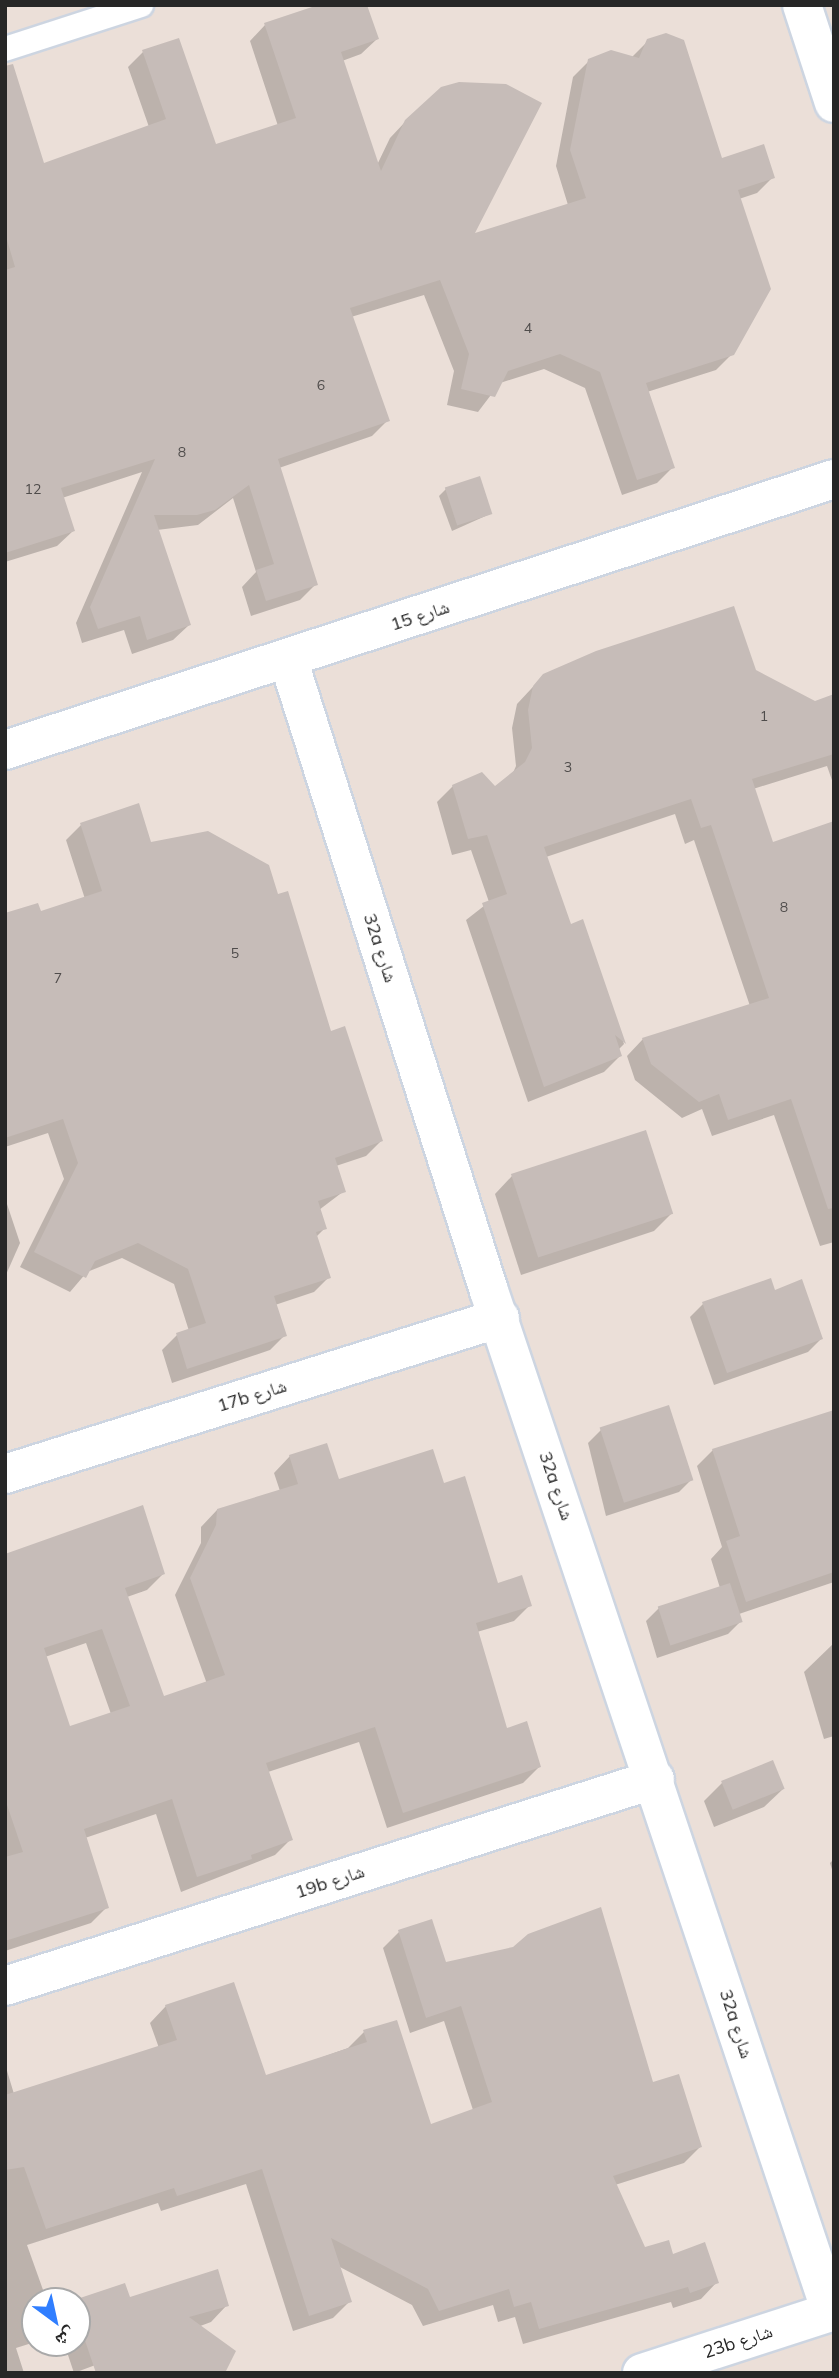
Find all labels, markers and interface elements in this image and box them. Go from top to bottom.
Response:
house number: 4 [524,320,532,336]
house number: 6 [317,377,325,393]
house number: 8 [178,444,186,460]
house number: 12 [25,481,41,497]
street label: شارع 15 [388,596,452,636]
house number: 1 [760,708,768,724]
house number: 3 [564,759,572,775]
house number: 8 [780,899,788,915]
street label: 32a شارع [359,911,401,985]
house number: 5 [231,945,239,961]
house number: 7 [54,970,62,986]
street label: 17b شارع [215,1375,289,1417]
street label: 32a شارع [534,1449,578,1523]
street label: 19b شارع [293,1861,367,1903]
street label: 32a شارع [715,1987,757,2061]
north arrow [21,2287,91,2357]
street label: 23b شارع [701,2321,775,2363]
text: ش [51,2322,81,2353]

